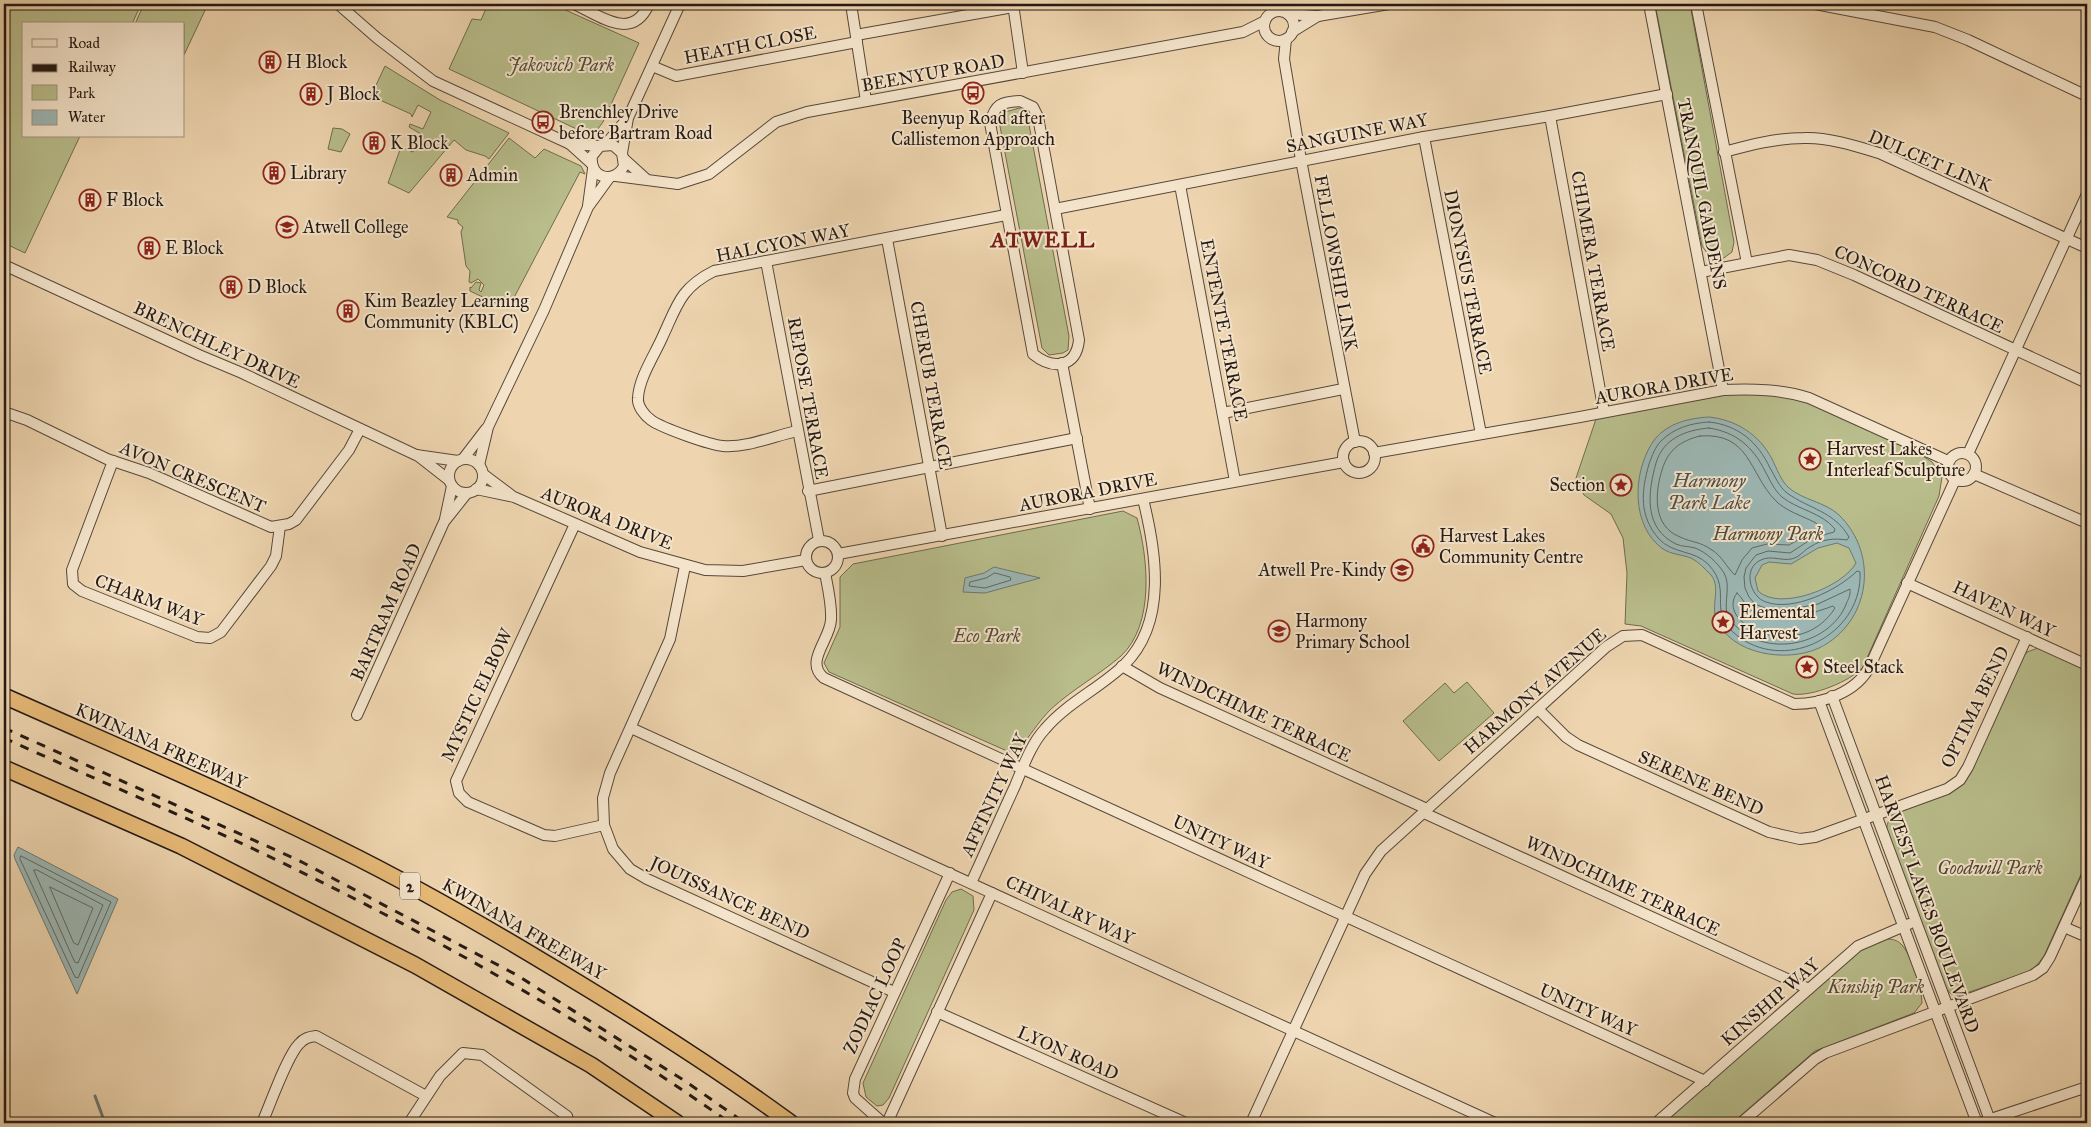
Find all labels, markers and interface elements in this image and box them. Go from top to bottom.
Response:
street label: HEATH CLOSE [682,21,818,69]
legend [22,22,185,138]
text: Road [68,34,100,52]
building icon: H Block [258,50,282,74]
street label: BEENYUP ROAD [860,50,1006,96]
place label: H Block [286,51,348,73]
park label: Jakovich Park [507,54,614,76]
text: Railway [68,58,117,76]
bus stop icon: Beenyup Road after Callistemon Approach [961,81,985,105]
building icon: J Block [299,82,323,106]
place label: J Block [325,83,381,106]
text: Park [68,84,95,102]
street label: TRANQUIL GARDENS [1673,97,1731,291]
place label: Brenchley Drive before Bartram Road [559,101,713,144]
place label: Beenyup Road after Callistemon Approach [891,107,1055,150]
text: Water [68,108,105,126]
street label: SANGUINE WAY [1284,108,1430,158]
bus stop icon: Brenchley Drive before Bartram Road [531,110,555,134]
street label: DULCET LINK [1865,125,1996,197]
building icon: K Block [362,131,386,155]
place label: K Block [390,132,449,154]
building icon: Library [262,161,286,185]
place label: Library [290,162,347,184]
building icon: Admin [439,163,463,187]
place label: Admin [466,164,518,186]
street label: CHIMERA TERRACE [1566,169,1620,353]
street label: FELLOWSHIP LINK [1310,173,1363,354]
building icon: F Block [78,188,102,212]
street label: DIONYSUS TERRACE [1439,188,1497,376]
place label: F Block [106,189,164,211]
school or university icon: Atwell College [275,215,299,239]
place label: Atwell College [302,216,409,239]
street label: HALCYON WAY [714,219,853,267]
district label: ATWELL [989,226,1095,253]
building icon: E Block [137,236,161,260]
place label: E Block [165,237,224,259]
street label: ENTENTE TERRACE [1196,237,1252,423]
street label: CONCORD TERRACE [1831,240,2008,338]
building icon: D Block [219,275,243,299]
place label: D Block [247,276,308,298]
place label: Kim Beazley Learning Community (KBLC) [364,290,529,334]
street label: BRENCHLEY DRIVE [130,297,304,393]
building icon: Kim Beazley Learning Community (KBLC) [336,299,360,323]
street label: CHERUB TERRACE [905,299,957,471]
street label: REPOSE TERRACE [783,315,833,481]
street label: AURORA DRIVE [1592,363,1735,409]
street label: AVON CRESCENT [116,436,269,518]
place label: Harvest Lakes Interleaf Sculpture [1826,438,1965,481]
place icon: Harvest Lakes Interleaf Sculpture [1798,447,1822,471]
street label: AURORA DRIVE [1016,468,1159,516]
water label: Harmony Park Lake [1668,469,1751,514]
place icon: Section [1609,473,1633,497]
place label: Section [1549,474,1605,496]
street label: AURORA DRIVE [537,481,676,554]
park label: Harmony Park [1712,523,1823,545]
place label: Harvest Lakes Community Centre [1439,525,1583,568]
public building icon: Harvest Lakes Community Centre [1411,534,1435,558]
street label: BARTRAM ROAD [346,540,426,684]
school or university icon: Atwell Pre-Kindy [1390,558,1414,582]
place label: Atwell Pre-Kindy [1257,559,1387,581]
street label: CHARM WAY [92,569,207,631]
street label: HAVEN WAY [1949,576,2059,643]
place label: Elemental Harvest [1739,601,1815,644]
place label: Harmony Primary School [1295,610,1410,653]
place icon: Elemental Harvest [1711,610,1735,634]
school or university icon: Harmony Primary School [1267,619,1291,643]
street label: HARMONY AVENUE [1459,623,1611,759]
street label: MYSTIC ELBOW [436,624,518,765]
park label: Eco Park [952,625,1021,647]
street label: OPTIMA BEND [1936,642,2014,772]
place icon: Steel Stack [1795,655,1819,679]
place label: Steel Stack [1823,656,1904,678]
street label: WINDCHIME TERRACE [1153,657,1355,767]
street label: KWINANA FREEWAY [72,698,251,794]
street label: AFFINITY WAY [955,729,1032,861]
street label: SERENE BEND [1635,746,1767,820]
street label: HARVEST LAKES BOULEVARD [1870,772,1984,1036]
street label: UNITY WAY [1169,810,1273,874]
street label: WINDCHIME TERRACE [1522,831,1724,941]
street label: JOUISSANCE BEND [644,851,813,946]
park label: Goodwill Park [1937,857,2043,879]
street label: CHIVALRY WAY [1002,871,1138,950]
road number: 2 [400,872,420,899]
street label: KWINANA FREEWAY [438,873,610,985]
street label: ZODIAC LOOP [839,935,911,1057]
street label: KINSHIP WAY [1716,953,1824,1051]
park label: Kinship Park [1827,976,1924,999]
street label: UNITY WAY [1536,979,1641,1041]
street label: LYON ROAD [1014,1021,1122,1085]

